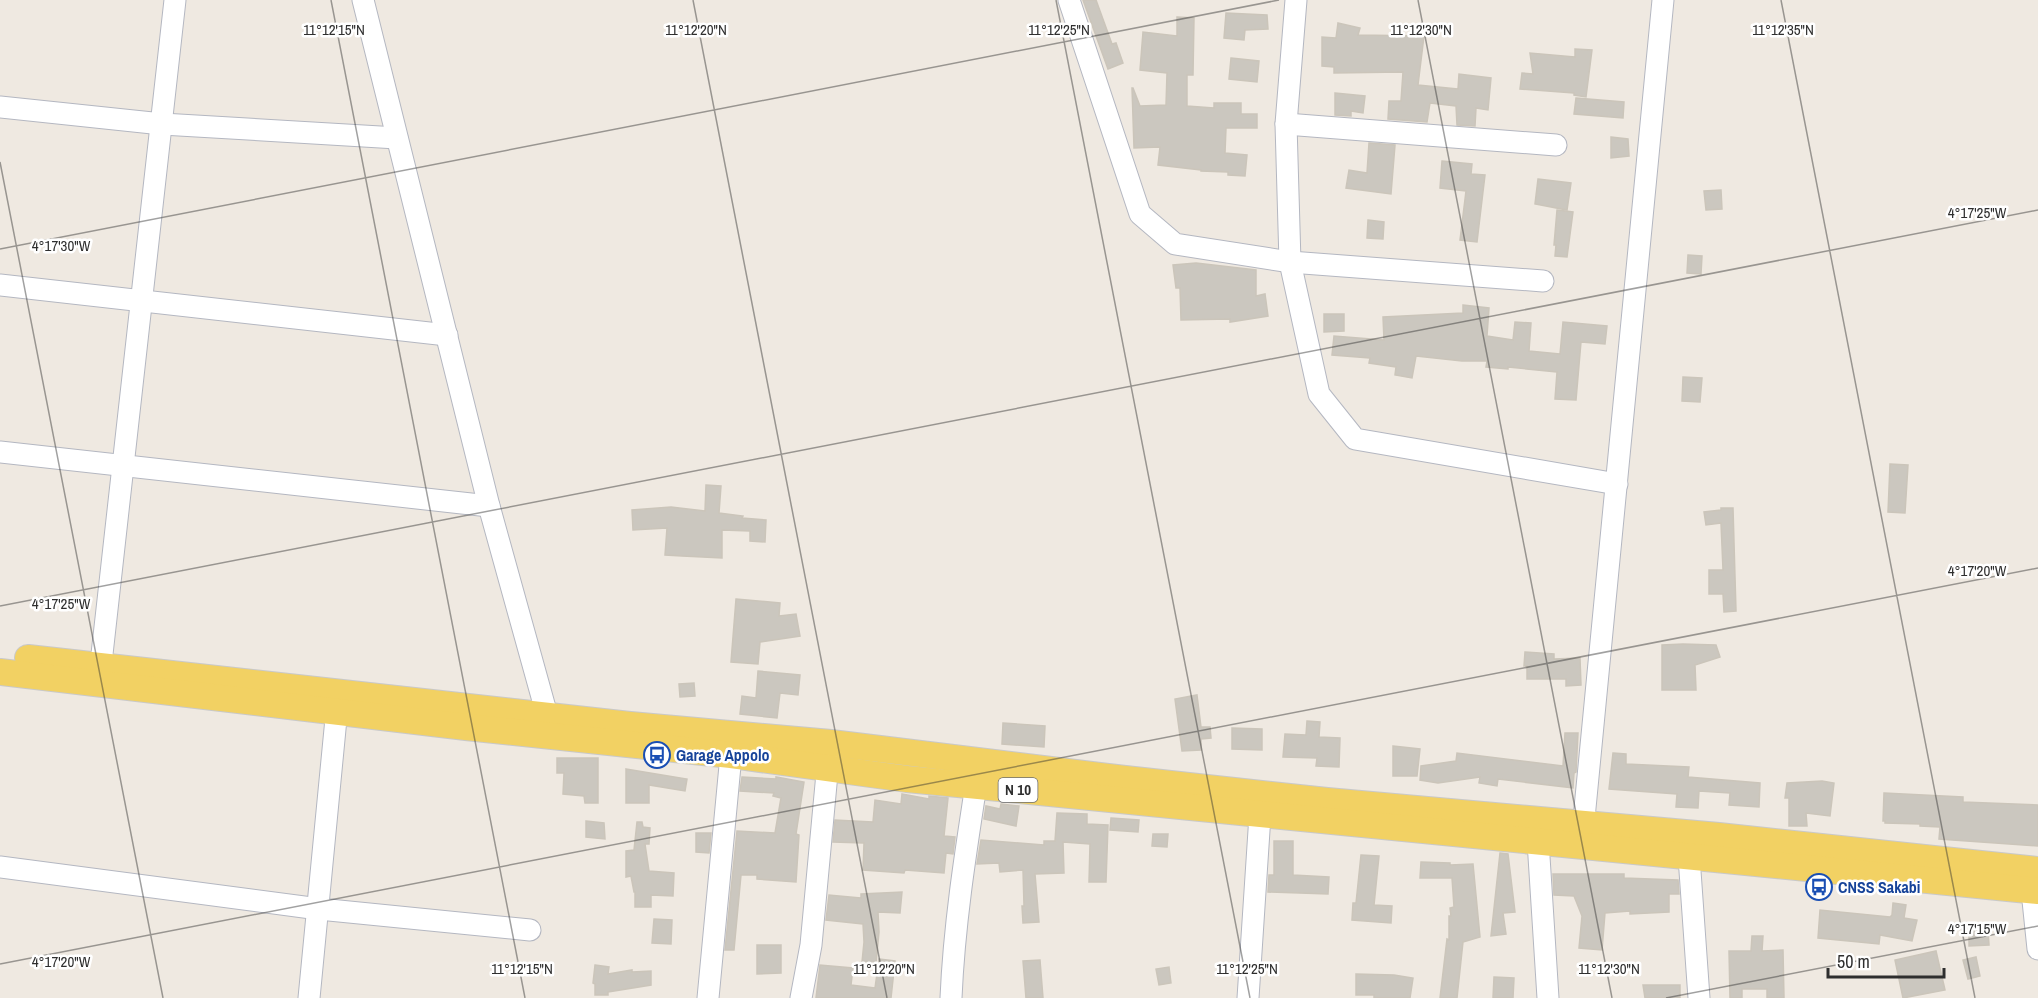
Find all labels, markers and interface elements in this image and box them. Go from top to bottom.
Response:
text: 11°12'15"N [303,19,365,40]
text: 11°12'20"N [665,19,727,40]
text: 11°12'25"N [1028,19,1090,40]
text: 11°12'30"N [1390,19,1452,40]
text: 11°12'35"N [1752,19,1814,40]
text: 4°17'25"W [1948,202,2007,223]
text: 4°17'30"W [32,235,91,256]
text: 4°17'20"W [1948,560,2007,581]
text: 4°17'25"W [32,593,91,614]
bus stop icon: Garage Appolo [642,740,672,770]
place label: Garage Appolo [676,744,770,766]
road number: N 10 [998,778,1038,802]
bus stop icon: CNSS Sakabi [1804,872,1834,902]
place label: CNSS Sakabi [1838,876,1920,898]
text: 4°17'15"W [1948,918,2007,939]
scale bar [1828,941,1944,979]
text: 50 m [1837,949,1870,974]
text: 4°17'20"W [32,951,91,972]
text: 11°12'15"N [491,958,553,979]
text: 11°12'20"N [853,958,915,979]
text: 11°12'25"N [1216,958,1278,979]
text: 11°12'30"N [1578,958,1640,979]

